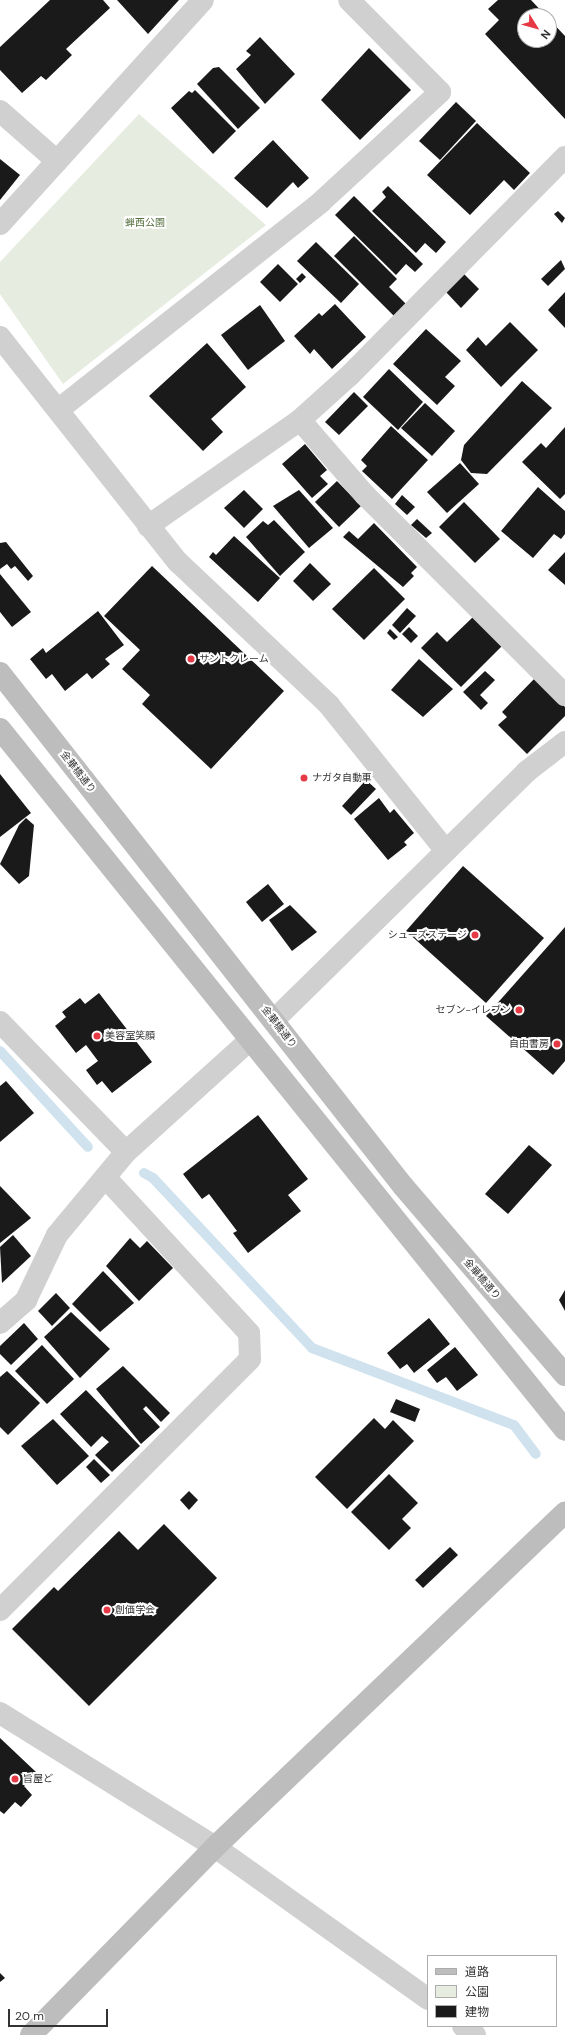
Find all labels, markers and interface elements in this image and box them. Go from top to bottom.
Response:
north arrow [517,8,557,48]
text: N [538,27,554,42]
park label: 蝉西公園 [125,217,165,229]
place label: サントクレーム [199,653,269,665]
marker: サントクレーム [186,654,196,664]
street label: 金華橋通り [58,749,98,795]
place label: ナガタ自動車 [312,772,372,784]
marker: ナガタ自動車 [299,773,309,783]
place label: シューズステージ [387,929,467,941]
marker: シューズステージ [470,930,480,940]
street label: 金華橋通り [259,1004,299,1050]
place label: セブン-イレブン [436,1004,511,1016]
marker: セブン-イレブン [514,1005,524,1015]
place label: 美容室笑顔 [105,1030,155,1042]
marker: 美容室笑顔 [92,1031,102,1041]
place label: 自由書房 [509,1038,549,1050]
marker: 自由書房 [552,1039,562,1049]
street label: 金華橋通り [461,1256,503,1302]
place label: 創価学会 [115,1604,155,1616]
marker: 創価学会 [102,1605,112,1615]
place label: 旨屋ど [23,1773,53,1785]
marker: 旨屋ど [10,1774,20,1784]
legend [427,1955,557,2027]
text: 道路 [465,1964,489,1980]
text: 公園 [465,1984,489,2000]
scale bar [10,2001,110,2027]
text: 建物 [465,2004,489,2020]
text: 20 m [15,2008,44,2024]

